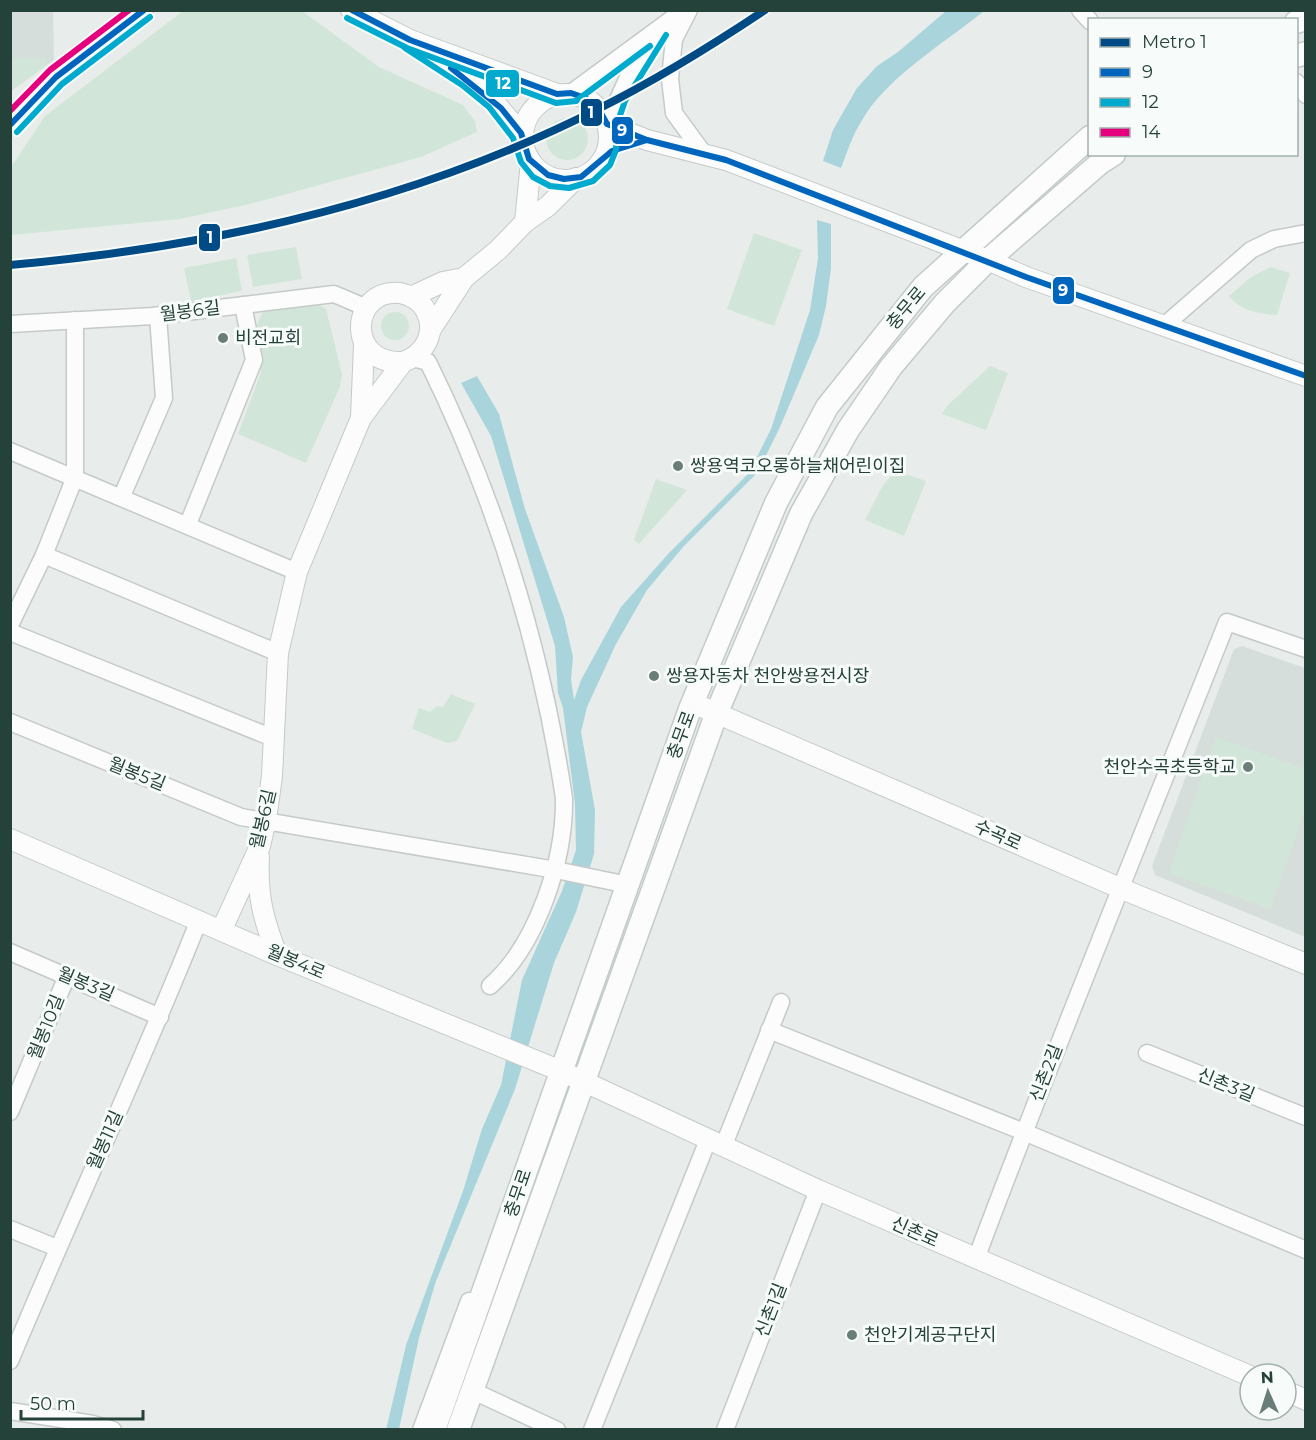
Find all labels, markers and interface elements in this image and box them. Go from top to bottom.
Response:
legend [1088,18,1298,156]
text: Metro 1 [1142,31,1207,53]
text: 9 [1142,61,1153,83]
line badge: 12 [485,69,520,98]
text: 12 [495,74,511,93]
text: 12 [1142,91,1159,113]
line badge: 1 [580,98,603,127]
text: 1 [588,103,594,122]
line badge: 9 [611,116,634,145]
text: 9 [617,121,627,140]
text: 14 [1142,121,1160,143]
line badge: 1 [198,223,221,252]
text: 1 [207,228,213,247]
line badge: 9 [1052,276,1075,305]
text: 9 [1058,281,1068,300]
street label: 충무로 [882,282,930,334]
street label: 월봉6길 [159,296,221,326]
place label: 비전교회 [235,327,301,349]
marker: 비전교회 [216,331,230,345]
place label: 쌍용역코오롱하늘채어린이집 [690,455,905,477]
marker: 쌍용역코오롱하늘채어린이집 [671,459,685,473]
place label: 쌍용자동차 천안쌍용전시장 [666,665,869,687]
marker: 쌍용자동차 천안쌍용전시장 [647,669,661,683]
street label: 충무로 [662,708,700,762]
street label: 월봉5길 [105,753,169,795]
place label: 천안수곡초등학교 [1104,756,1236,778]
marker: 천안수곡초등학교 [1241,760,1255,774]
street label: 월봉6길 [245,787,281,851]
street label: 수곡로 [971,815,1025,855]
street label: 월봉4로 [263,940,329,984]
street label: 월봉3길 [54,962,118,1006]
street label: 월봉10길 [23,991,69,1063]
street label: 신촌2길 [1025,1041,1067,1105]
street label: 신촌3길 [1194,1064,1258,1106]
street label: 월봉11길 [82,1107,128,1173]
street label: 충무로 [500,1166,536,1220]
street label: 신촌로 [888,1212,942,1252]
street label: 신촌1길 [751,1280,791,1340]
place label: 천안기계공구단지 [864,1324,996,1346]
marker: 천안기계공구단지 [845,1328,859,1342]
north arrow [1238,1362,1298,1422]
text: N [1260,1368,1274,1387]
scale bar [21,1383,142,1421]
text: 50 m [30,1393,76,1415]

